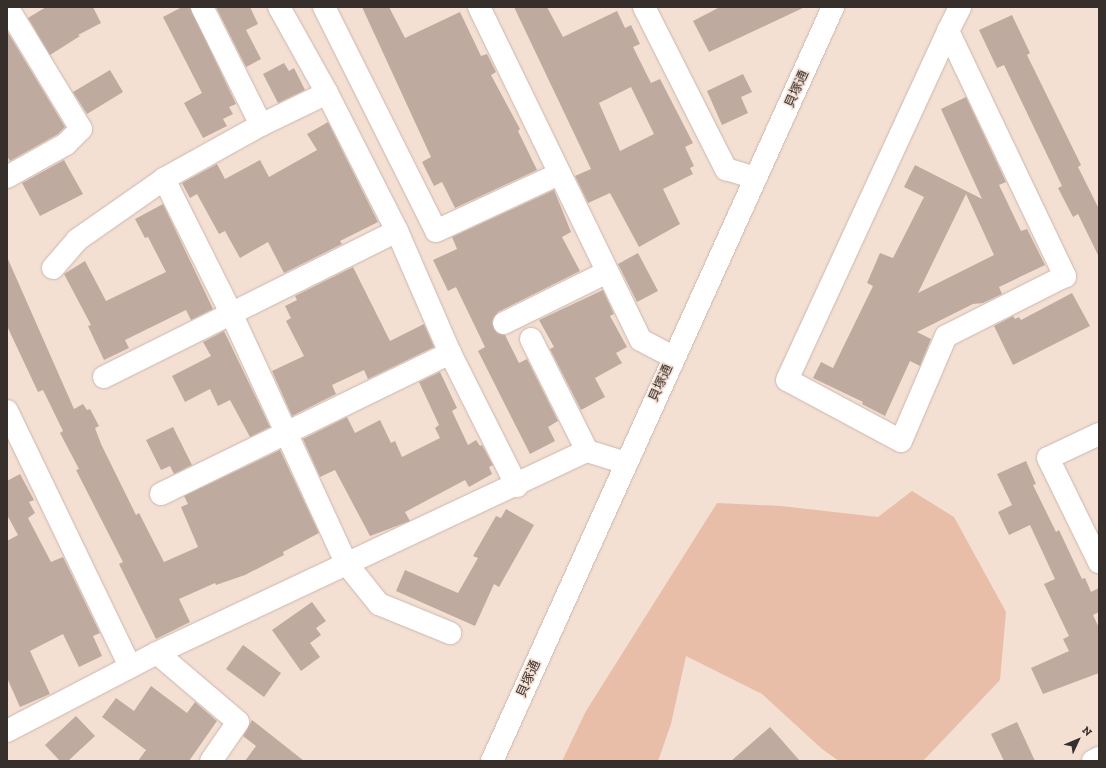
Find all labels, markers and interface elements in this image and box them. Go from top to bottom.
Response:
street label: 貝塚通 [782,68,812,110]
street label: 貝塚通 [646,362,676,404]
street label: 貝塚通 [514,658,544,700]
north arrow [1058,720,1098,760]
text: N [1079,724,1095,739]

